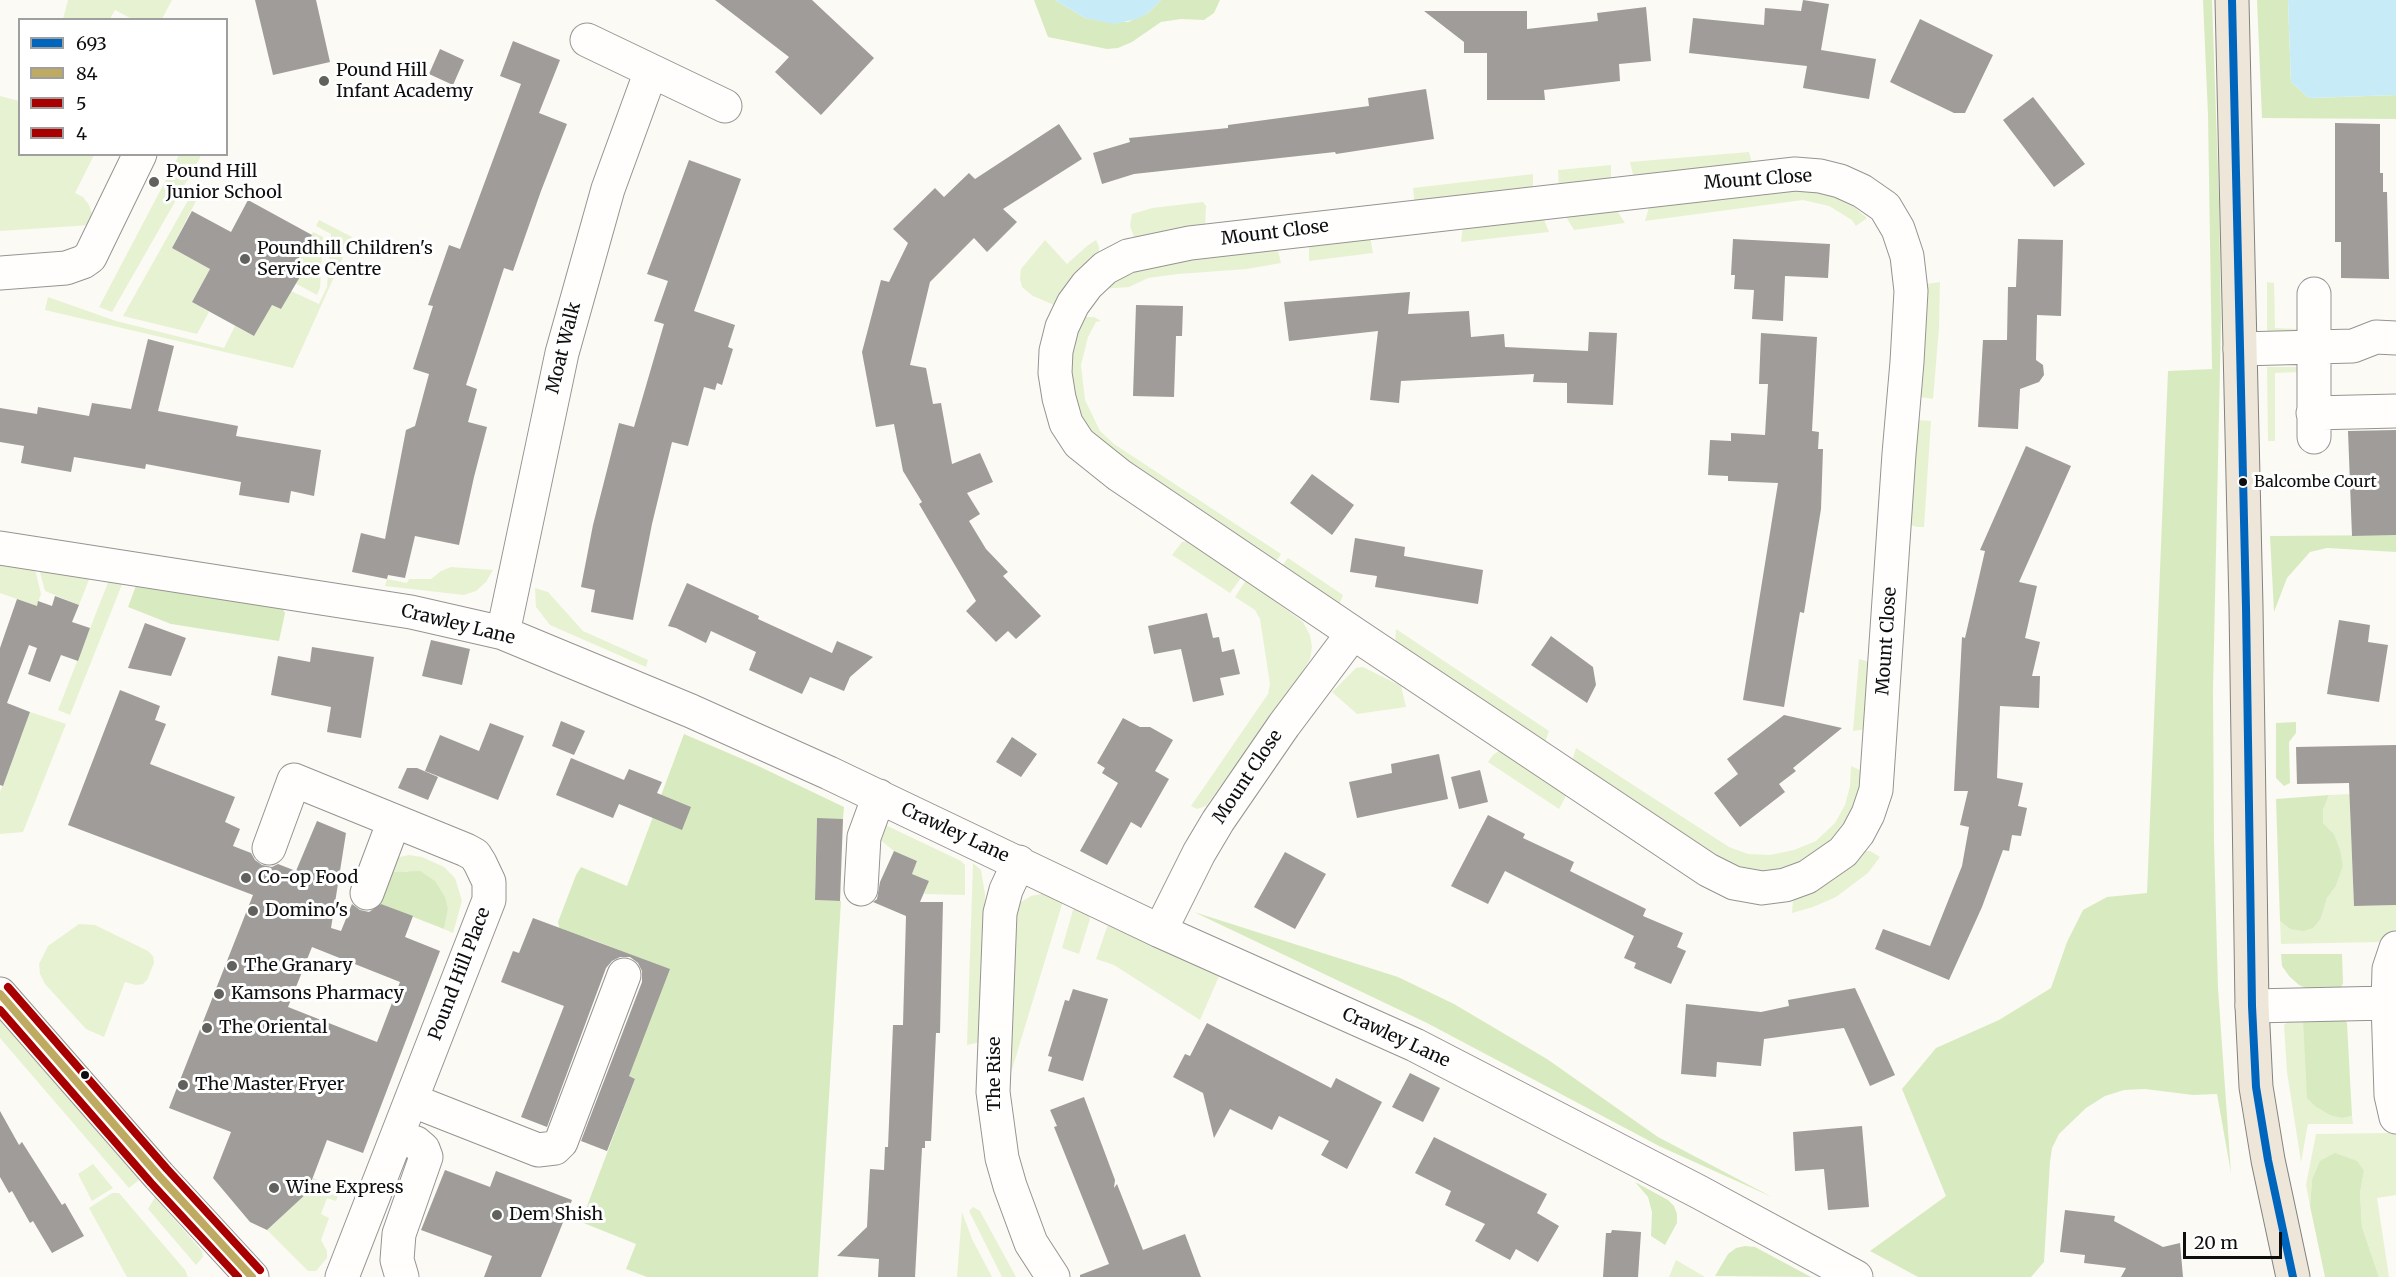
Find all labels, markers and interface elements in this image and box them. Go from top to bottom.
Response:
legend [18,18,228,156]
text: 693 [76,32,107,55]
place label: Pound Hill Infant Academy [336,60,473,103]
text: 84 [76,62,98,85]
marker: Pound Hill Infant Academy [317,74,331,88]
text: 5 [76,92,87,115]
text: 4 [76,122,87,145]
place label: Pound Hill Junior School [166,161,282,204]
street label: Mount Close [1703,165,1813,195]
marker: Pound Hill Junior School [147,175,161,189]
street label: Mount Close [1220,216,1330,250]
place label: Poundhill Children's Service Centre [257,238,433,280]
marker: Poundhill Children's Service Centre [238,252,252,266]
street label: Moat Walk [542,300,586,396]
place label: Balcombe Court [2254,472,2377,492]
marker: Balcombe Court [2237,476,2249,488]
street label: Mount Close [1872,586,1902,696]
street label: Crawley Lane [399,600,517,650]
street label: Mount Close [1209,726,1287,828]
street label: Crawley Lane [898,799,1012,867]
place label: Co-op Food [258,867,358,889]
marker: Co-op Food [239,871,253,885]
place label: Domino's [265,900,348,922]
marker: Domino's [246,904,260,918]
street label: Pound Hill Place [425,905,495,1043]
place label: The Granary [244,955,353,977]
marker: The Granary [225,959,239,973]
place label: Kamsons Pharmacy [231,983,404,1005]
marker: Kamsons Pharmacy [212,987,226,1001]
street label: Crawley Lane [1339,1004,1453,1072]
place label: The Oriental [219,1017,328,1039]
marker: The Oriental [200,1021,214,1035]
street label: The Rise [984,1037,1006,1111]
unlabelled marker [79,1069,91,1081]
place label: The Master Fryer [195,1074,345,1096]
marker: The Master Fryer [176,1078,190,1092]
place label: Wine Express [286,1177,404,1199]
marker: Wine Express [267,1181,281,1195]
place label: Dem Shish [509,1204,603,1226]
marker: Dem Shish [490,1208,504,1222]
scale bar [2186,1220,2285,1258]
text: 20 m [2194,1231,2238,1254]

